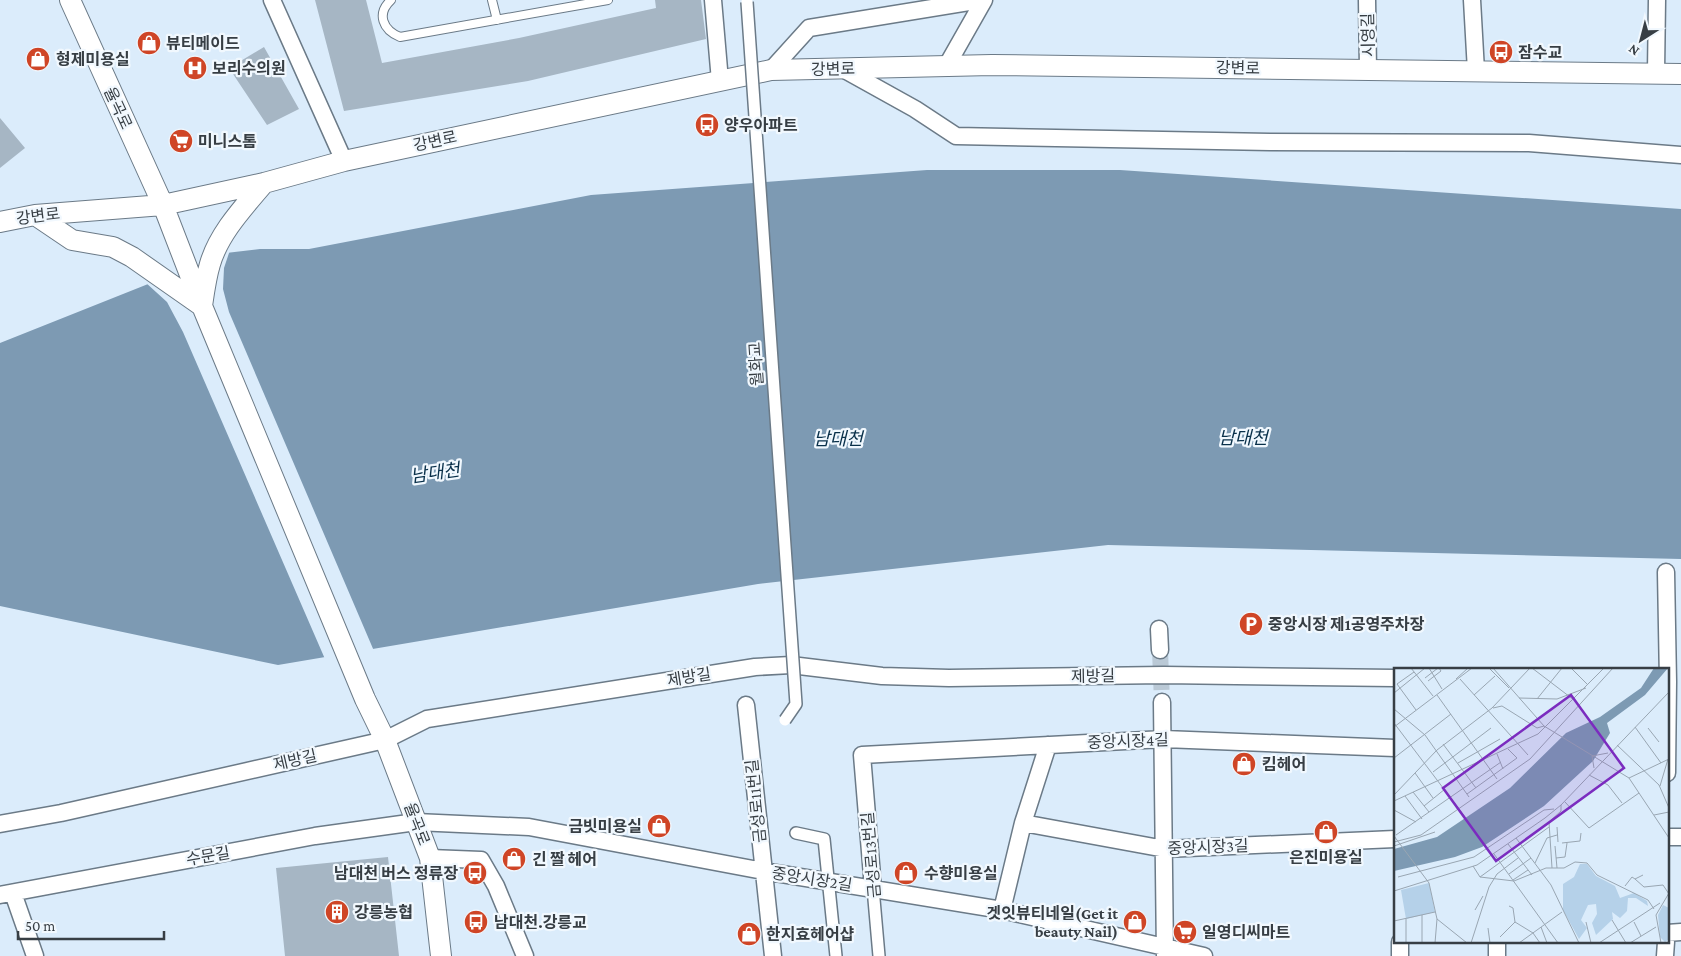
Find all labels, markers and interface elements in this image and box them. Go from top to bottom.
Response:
street label: 시영길 [1359,13,1377,57]
north arrow [1616,15,1666,65]
shop icon: 뷰티메이드 [136,30,162,56]
place label: 뷰티메이드 [166,35,240,52]
bus stop icon: 잠수교 [1488,39,1514,65]
text: N [1624,41,1642,60]
place label: 잠수교 [1518,44,1562,61]
shop icon: 형제미용실 [25,46,51,72]
place label: 형제미용실 [56,51,130,68]
hospital icon: 보리수의원 [182,55,208,81]
street label: 강변로 [1216,59,1260,77]
place label: 보리수의원 [212,60,286,77]
street label: 강변로 [811,60,855,78]
street label: 율곡로 [101,84,135,132]
bus stop icon: 양우아파트 [694,112,720,138]
place label: 양우아파트 [724,117,798,134]
supermarket icon: 미니스톰 [168,128,194,154]
street label: 강변로 [412,128,459,154]
place label: 미니스톰 [198,133,257,150]
street label: 강변로 [15,205,61,227]
street label: 월화교 [746,341,766,387]
water label: 남대천 [1218,428,1270,448]
water label: 남대천 [813,429,865,449]
water label: 남대천 [409,459,463,486]
parking icon: 중앙시장 제1공영주차장 [1238,611,1264,637]
place label: 중앙시장 제1공영주차장 [1268,616,1425,633]
street label: 제방길 [666,665,712,689]
street label: 제방길 [1071,667,1115,685]
inset map [1394,668,1668,944]
street label: 중앙시장4길 [1087,731,1169,751]
street label: 제방길 [272,747,318,773]
shop icon: 킴헤어 [1231,751,1257,777]
place label: 킴헤어 [1262,756,1306,773]
street label: 금성로11번길 [743,758,769,844]
street label: 율곡로 [401,800,433,848]
street label: 금성로13번길 [859,811,883,899]
shop icon: 금빗미용실 [646,813,672,839]
place label: 금빗미용실 [568,818,642,835]
shop icon: 은진미용실 [1313,819,1339,845]
street label: 중앙시장3길 [1167,837,1249,857]
street label: 수문길 [185,844,231,868]
shop icon: 긴 짤 헤어 [501,846,527,872]
place label: 은진미용실 [1289,849,1363,866]
place label: 긴 짤 헤어 [532,851,597,868]
bus stop icon: 남대천 버스 정류장 [462,860,488,886]
shop icon: 수향미용실 [893,860,919,886]
place label: 남대천 버스 정류장 [334,864,458,882]
street label: 중앙시장2길 [771,864,853,894]
place label: 수향미용실 [924,864,998,882]
building icon: 강릉농협 [324,899,350,925]
place label: 강릉농협 [354,904,413,921]
place label: 겟잇뷰티네일(Get it beauty Nail) [987,905,1118,941]
scale bar [18,908,164,940]
bus stop icon: 남대천.강릉교 [463,909,489,935]
shop icon: 겟잇뷰티네일(Get it beauty Nail) [1122,909,1148,935]
place label: 남대천.강릉교 [494,913,587,931]
text: 50 m [25,918,55,934]
supermarket icon: 일영디씨마트 [1172,919,1198,945]
shop icon: 한지효헤어샵 [736,921,762,947]
place label: 일영디씨마트 [1202,924,1291,941]
place label: 한지효헤어샵 [766,925,855,943]

